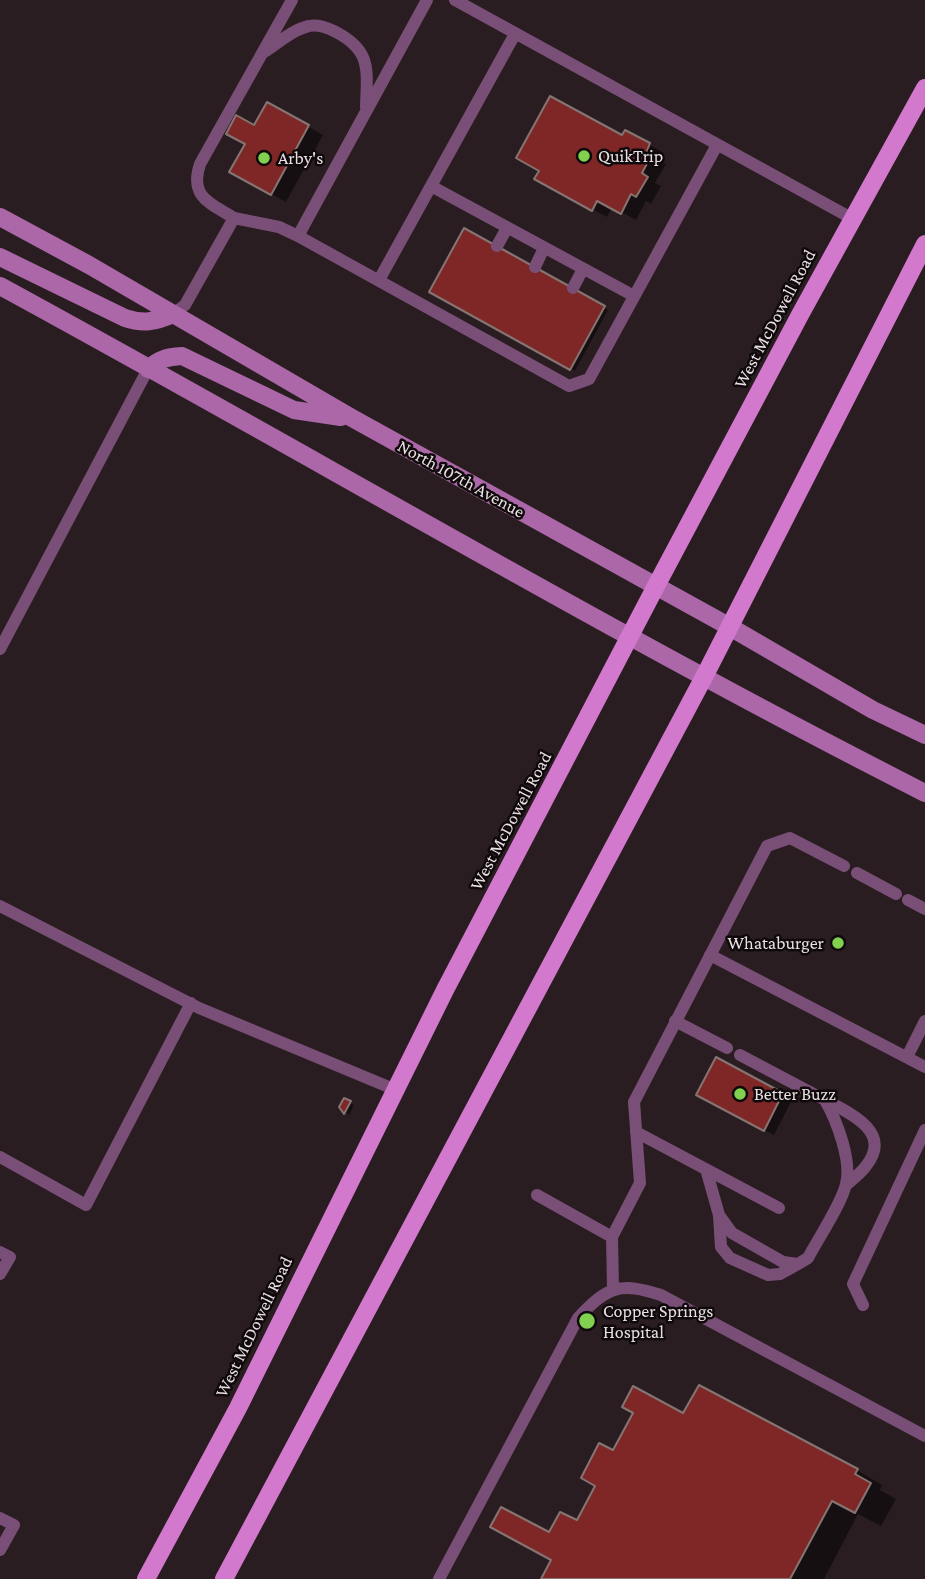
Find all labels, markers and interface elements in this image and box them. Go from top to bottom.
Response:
place label: QuikTrip [598,145,663,167]
place label: Arby's [278,147,323,169]
marker: QuikTrip [576,148,592,164]
marker: Arby's [256,150,272,166]
street label: West McDowell Road [729,246,821,392]
street label: North 107th Avenue [394,435,528,523]
street label: West McDowell Road [465,748,557,894]
place label: Whataburger [727,932,824,954]
marker: Whataburger [830,935,846,951]
place label: Better Buzz [754,1083,836,1105]
marker: Better Buzz [732,1086,748,1102]
street label: West McDowell Road [211,1253,297,1401]
place label: Copper Springs Hospital [603,1300,713,1342]
marker: Copper Springs Hospital [577,1311,597,1331]

